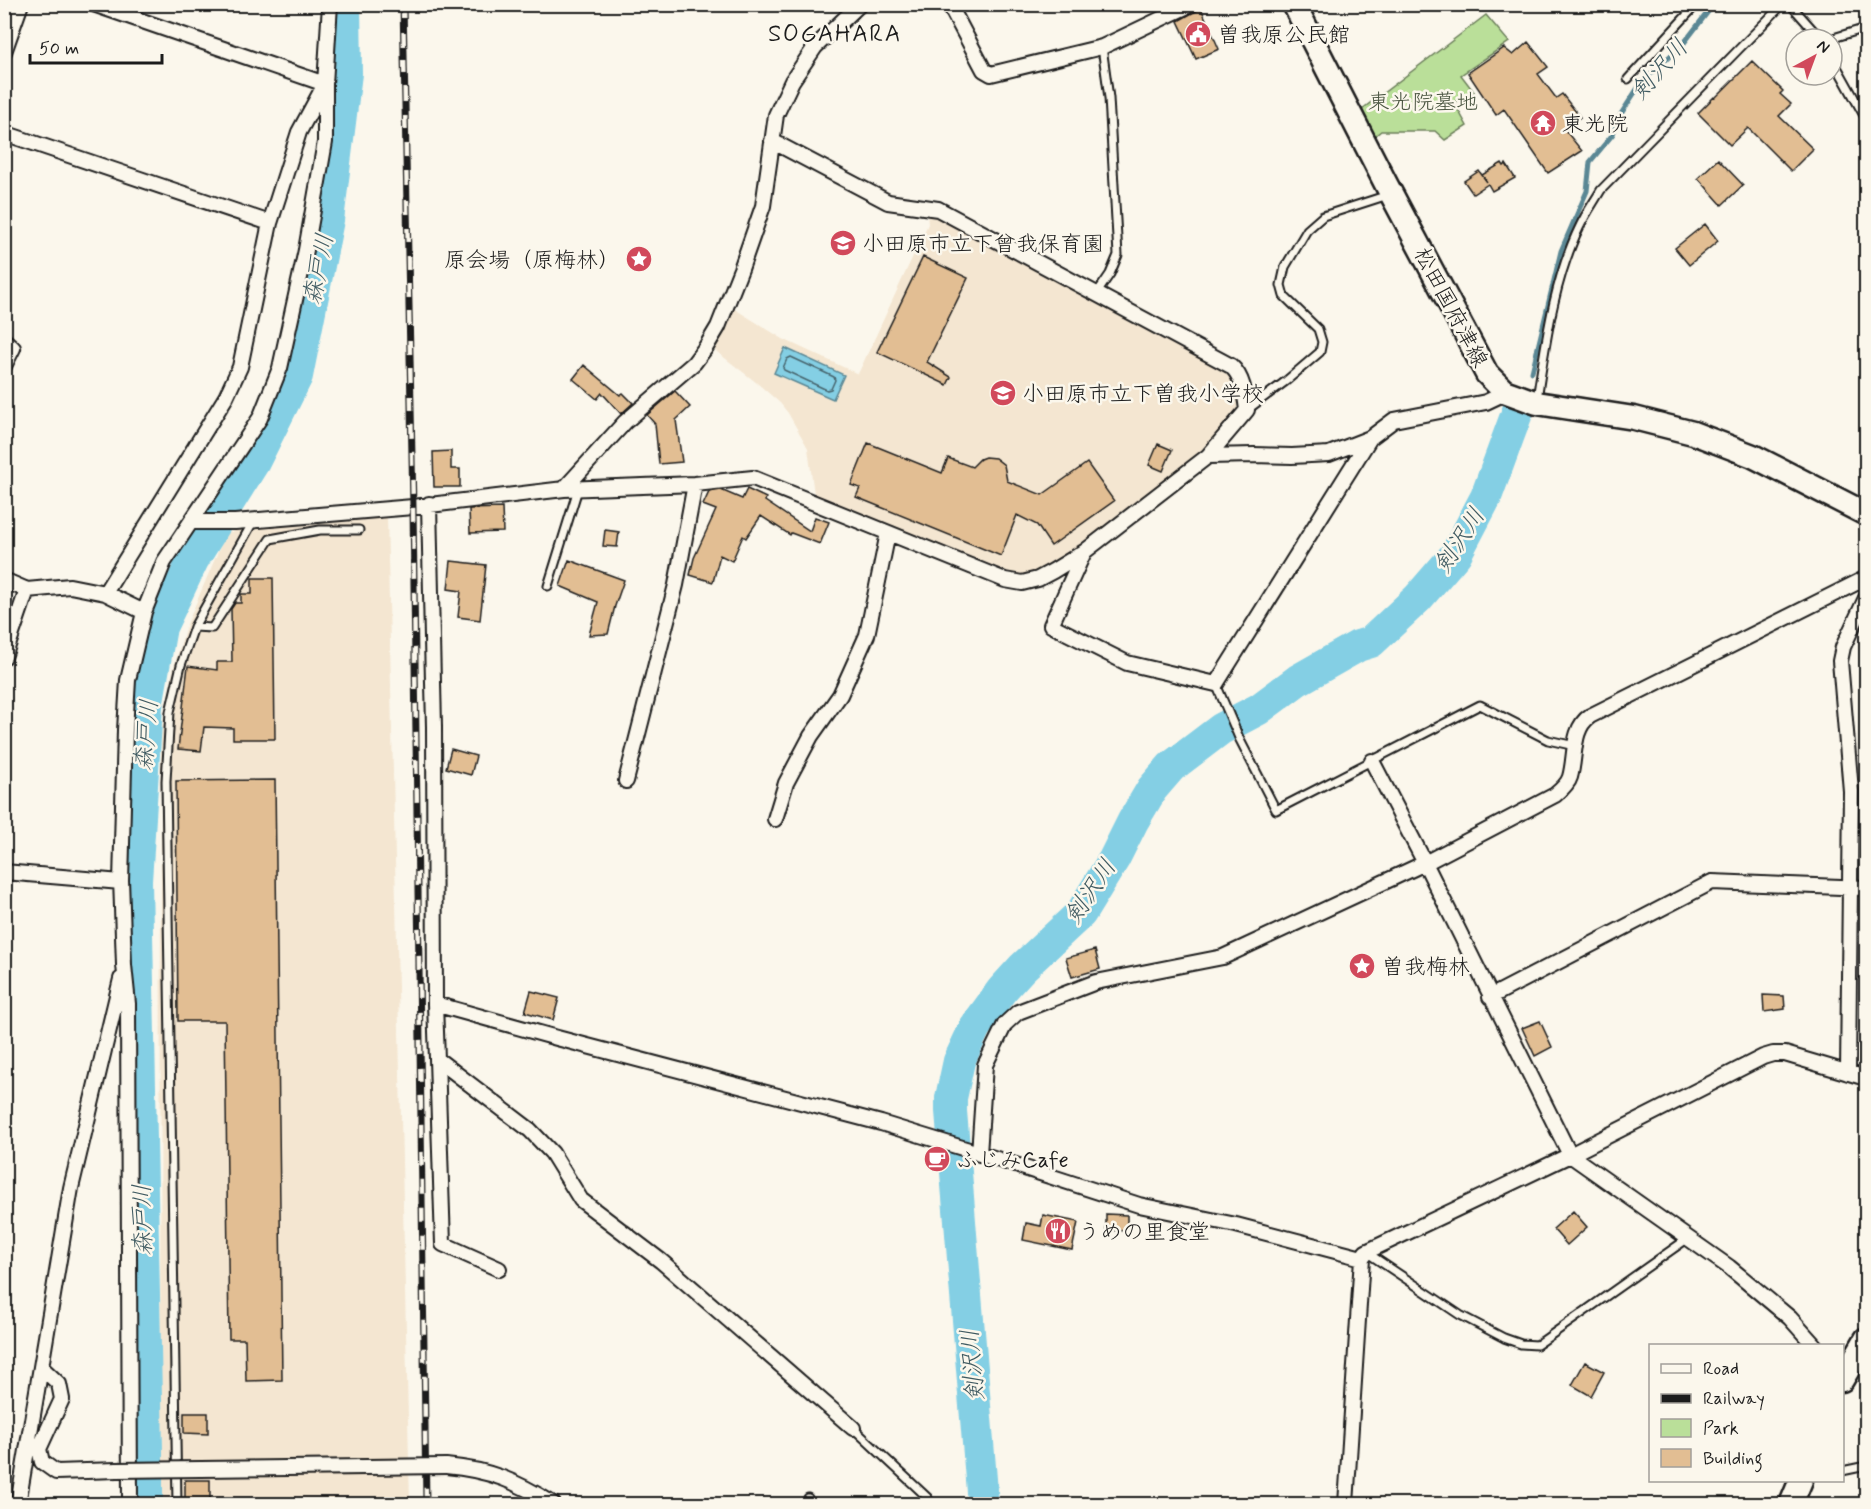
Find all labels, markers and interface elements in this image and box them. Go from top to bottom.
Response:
district label: SOGAHARA [768,19,902,50]
public building icon: 曽我原公民館 [1183,19,1213,49]
place label: 曽我原公民館 [1218,22,1350,50]
scale bar [30,27,162,65]
north arrow [1784,27,1844,87]
water label: 剣沢川 [1625,33,1696,107]
text: N [1812,35,1834,58]
text: 50 m [39,37,79,61]
park label: 東光院墓地 [1368,89,1478,117]
temple icon: 東光院 [1528,108,1558,138]
place label: 東光院 [1562,111,1628,139]
school or university icon: 小田原市立下曾我保育園 [828,228,858,258]
water label: 森戸川 [297,231,342,308]
place label: 小田原市立下曾我保育園 [862,231,1104,259]
street label: 松田国府津線 [1407,243,1494,373]
place icon: 原会場（原梅林） [624,244,654,274]
place label: 原会場（原梅林） [444,247,620,275]
school or university icon: 小田原市立下曽我小学校 [988,378,1018,408]
place label: 小田原市立下曽我小学校 [1022,381,1264,409]
water label: 剣沢川 [1428,502,1493,579]
water label: 森戸川 [129,698,166,772]
water label: 剣沢川 [1058,853,1124,930]
place icon: 曽我梅林 [1347,951,1377,981]
place label: 曽我梅林 [1382,954,1470,982]
cafe icon: ふじみCafe [922,1144,952,1174]
place label: ふじみCafe [956,1147,1069,1175]
water label: 森戸川 [127,1184,160,1256]
restaurant icon: うめの里食堂 [1043,1216,1073,1246]
place label: うめの里食堂 [1078,1219,1210,1247]
water label: 剣沢川 [955,1328,992,1402]
legend [1649,1344,1844,1482]
text: Road [1703,1357,1739,1381]
text: Railway [1703,1387,1765,1411]
text: Park [1703,1417,1739,1441]
text: Building [1703,1447,1763,1473]

